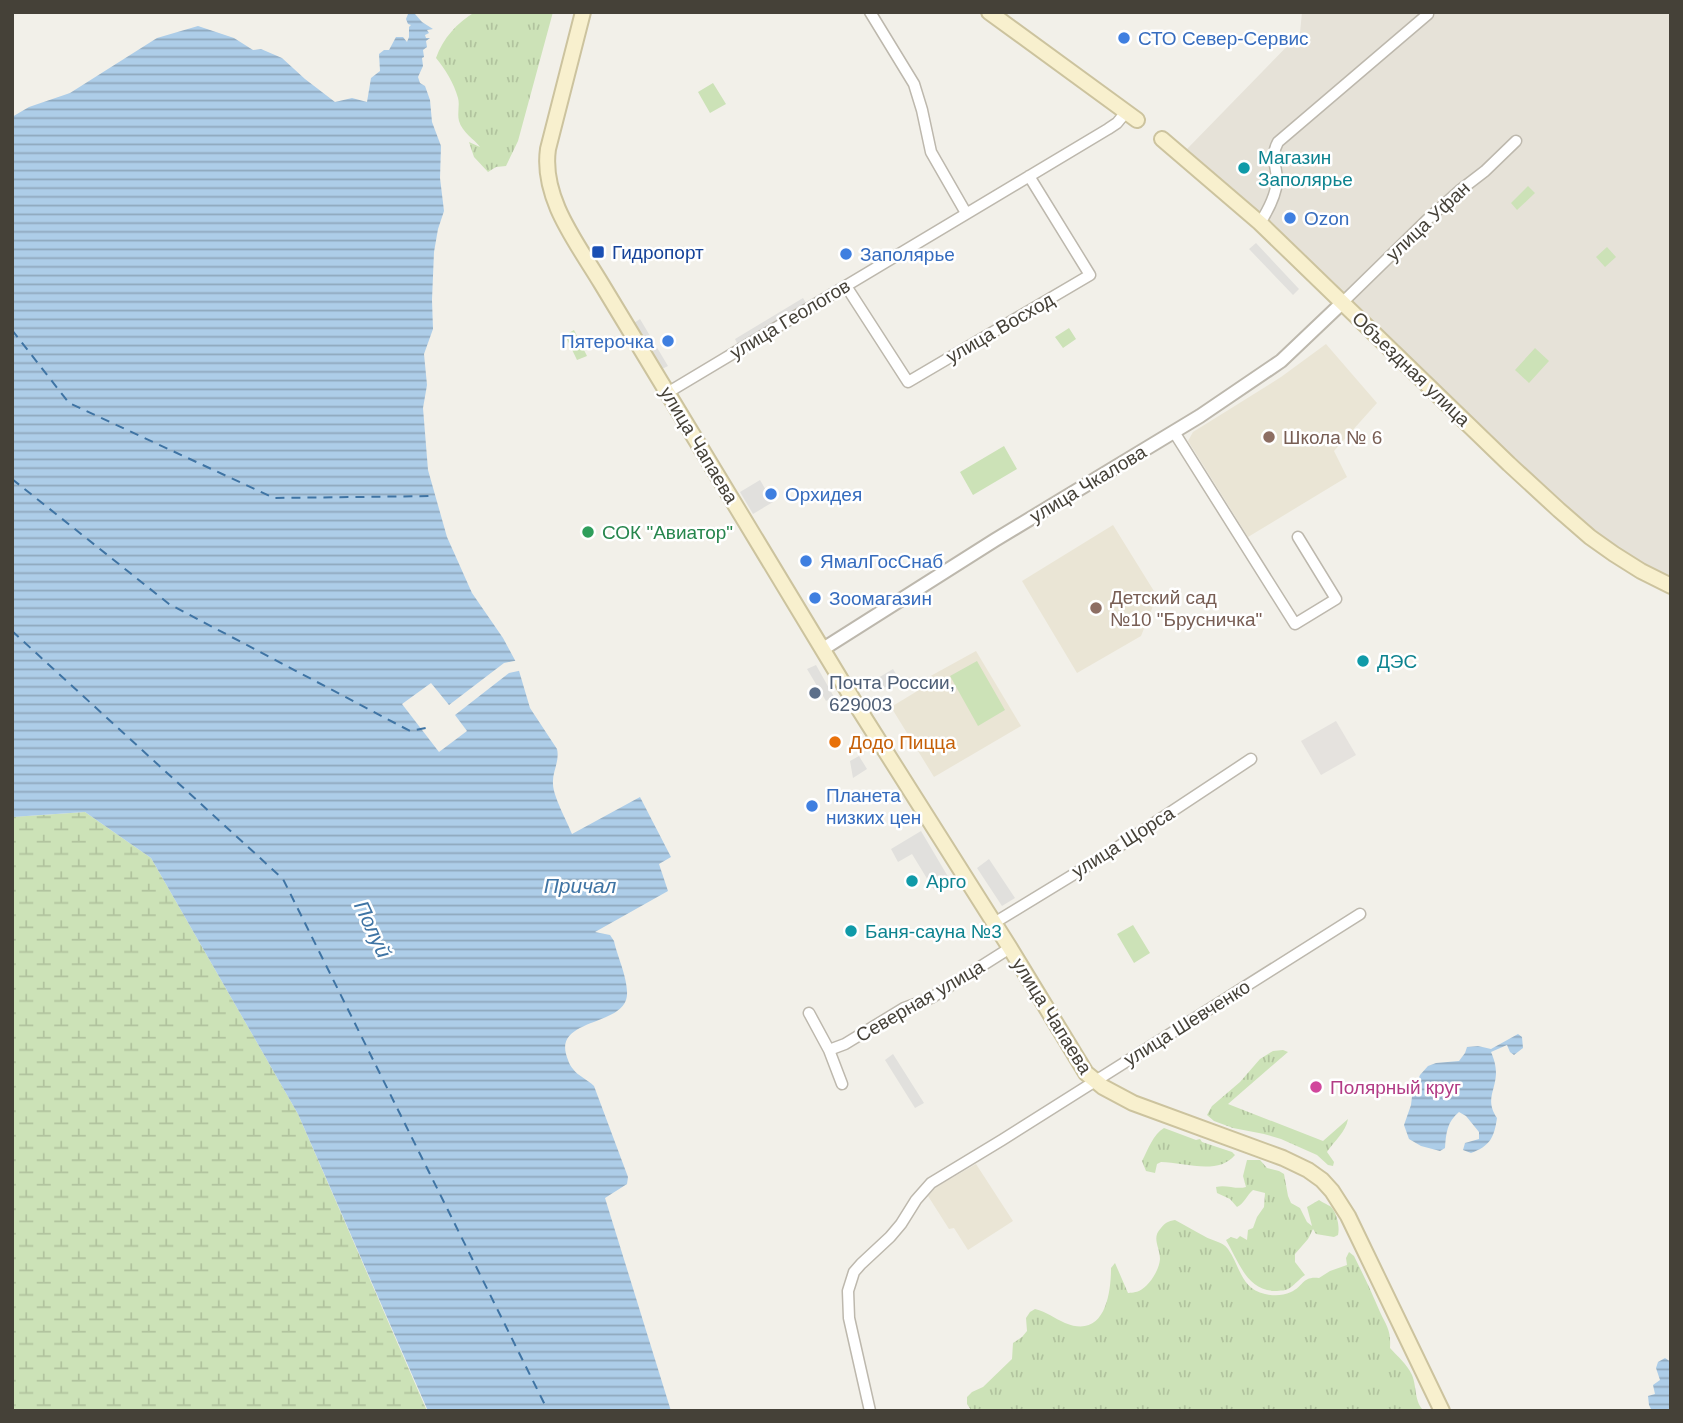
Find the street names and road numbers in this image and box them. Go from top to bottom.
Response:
street label: улица Уфан [1382,177,1474,265]
street label: улица Геологов [726,275,854,363]
street label: улица Восход [942,289,1058,367]
street label: Объездная улица [1348,308,1474,431]
street label: улица Чапаева [656,383,742,508]
street label: улица Чкалова [1026,441,1150,527]
street label: улица Щорса [1068,802,1178,882]
street label: улица Чапаева [1008,954,1096,1078]
street label: Северная улица [852,956,988,1046]
street label: улица Шевченко [1120,976,1254,1070]

